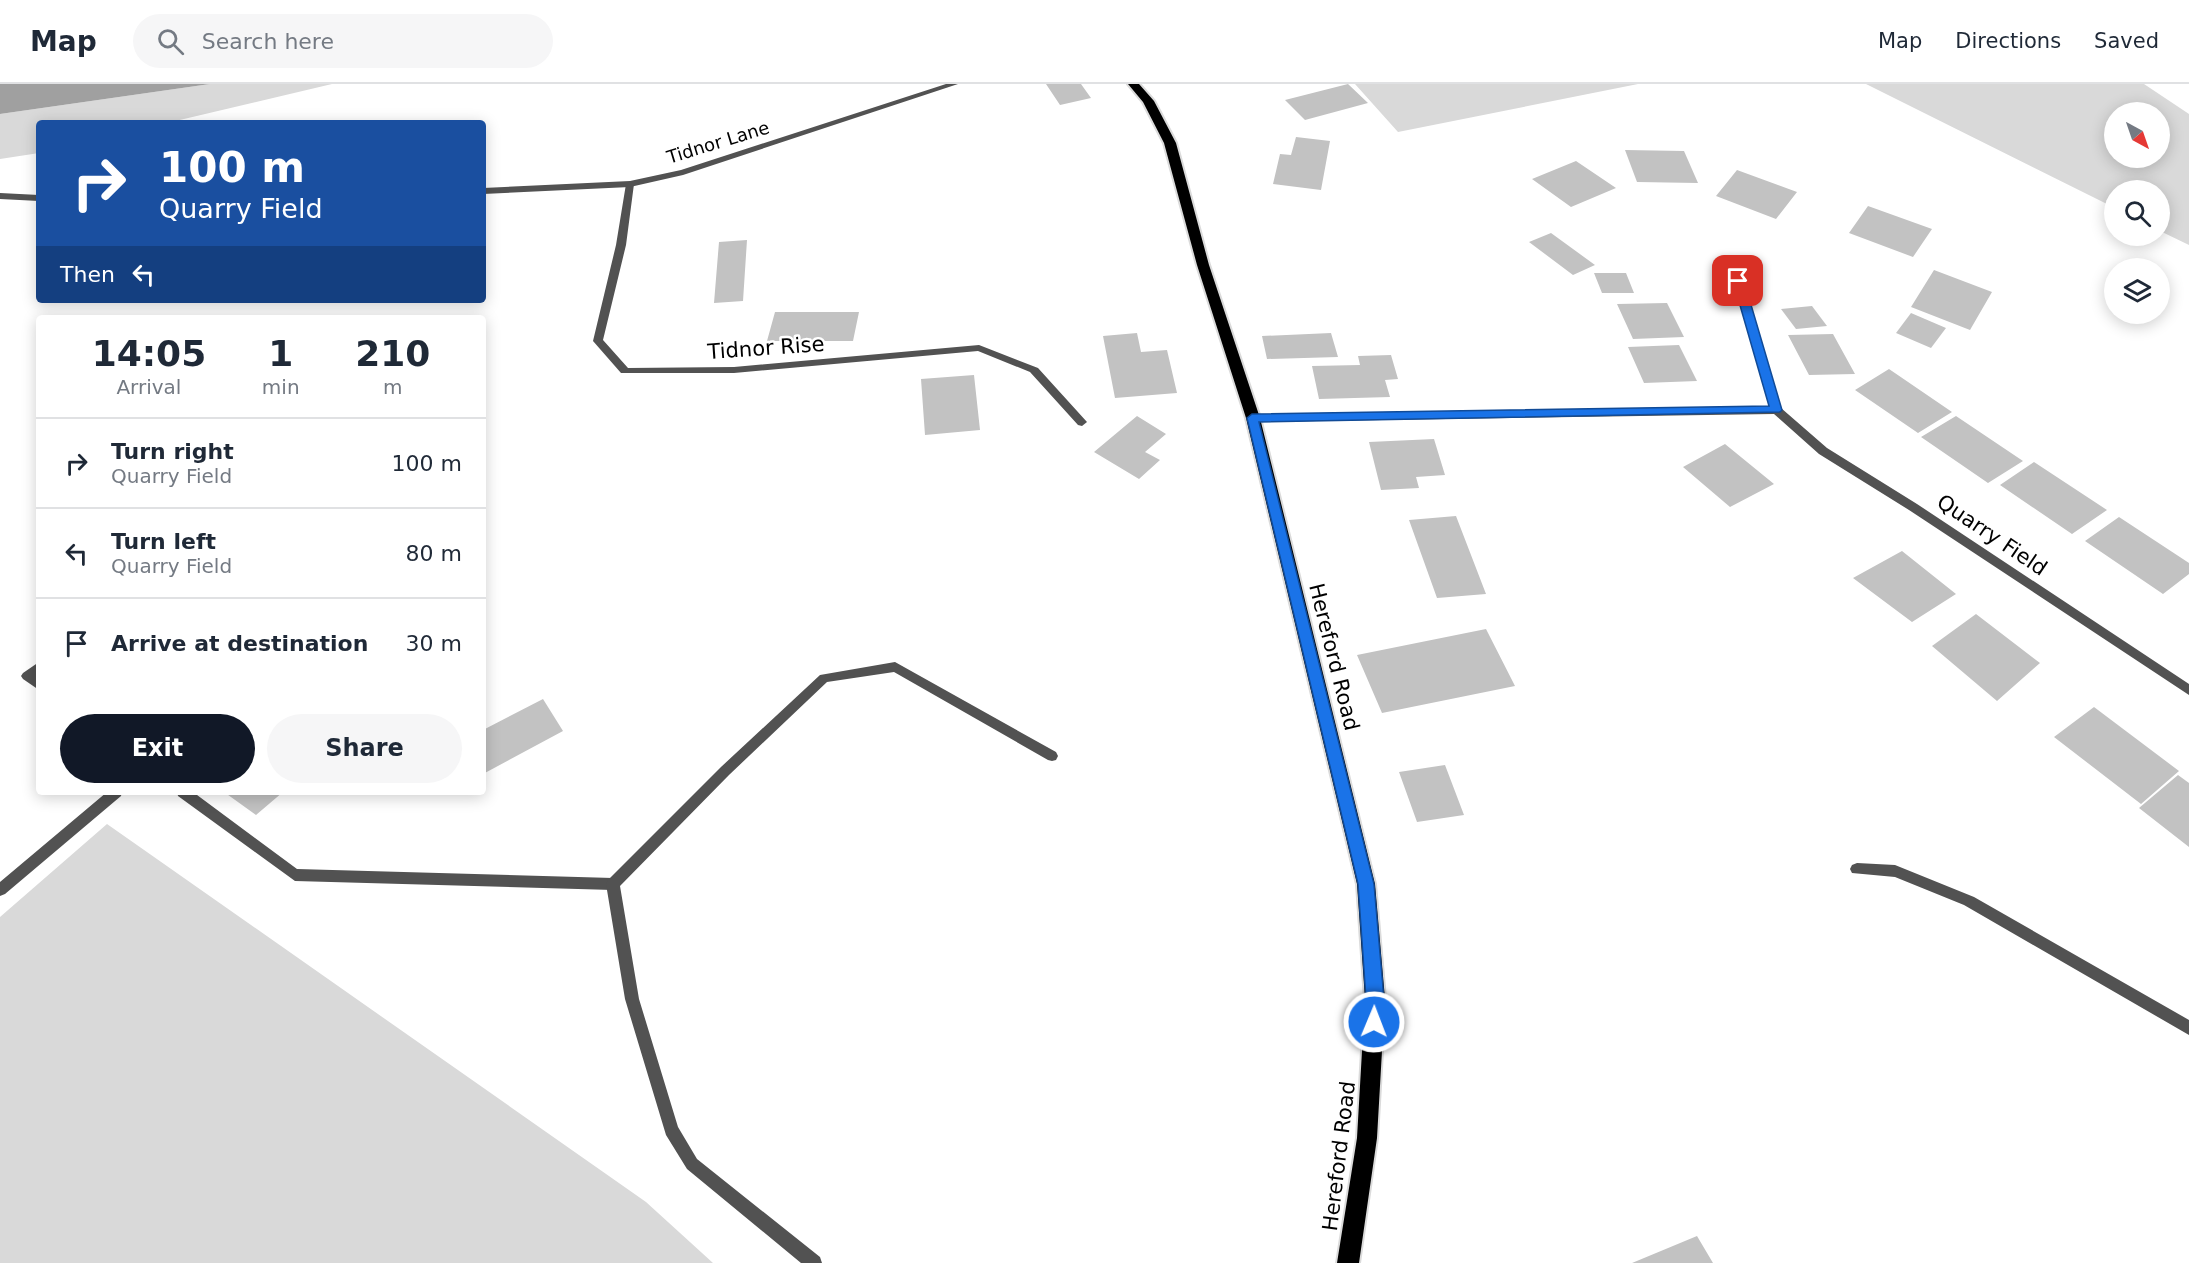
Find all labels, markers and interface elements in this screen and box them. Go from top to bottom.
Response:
search box [133,14,553,68]
text: Map [30,25,97,58]
icon: search [154,25,187,58]
text: Search here [202,29,334,54]
text: Map [1878,29,1922,53]
text: Directions [1955,29,2061,53]
text: Saved [2094,29,2159,53]
north arrow [2104,102,2170,168]
map controls [2104,102,2170,324]
street label: Tidnor Lane [663,116,772,168]
text: 100 m [159,143,305,192]
icon: right [60,144,138,222]
button: search [2104,180,2170,246]
text: Quarry Field [159,193,323,224]
pin [1712,255,1763,306]
icon: left [127,258,160,291]
button: layers [2104,258,2170,324]
text: Then [60,262,115,287]
icon: arrive [1721,264,1754,297]
street label: Tidnor Rise [706,332,825,364]
text: 14:05 [92,333,206,374]
text: 1 [268,333,293,374]
text: 210 [355,333,430,374]
text: Arrival [116,375,181,399]
text: min [262,375,300,399]
text: m [383,375,403,399]
text: Turn right [111,439,234,464]
icon: right [60,447,93,480]
text: 100 m [392,451,462,476]
text: Quarry Field [111,464,232,488]
street label: Quarry Field [1933,489,2051,581]
text: Turn left [111,529,216,554]
icon: left [60,537,93,570]
text: 80 m [406,541,462,566]
text: Quarry Field [111,554,232,578]
street label: Hereford Road [1304,581,1364,733]
icon: arrive [60,627,93,660]
text: Arrive at destination [111,631,368,656]
text: 30 m [406,631,462,656]
button: Exit [60,714,255,783]
button: Share [267,714,462,783]
position arrow [1342,990,1406,1054]
street label: Hereford Road [1318,1080,1360,1232]

